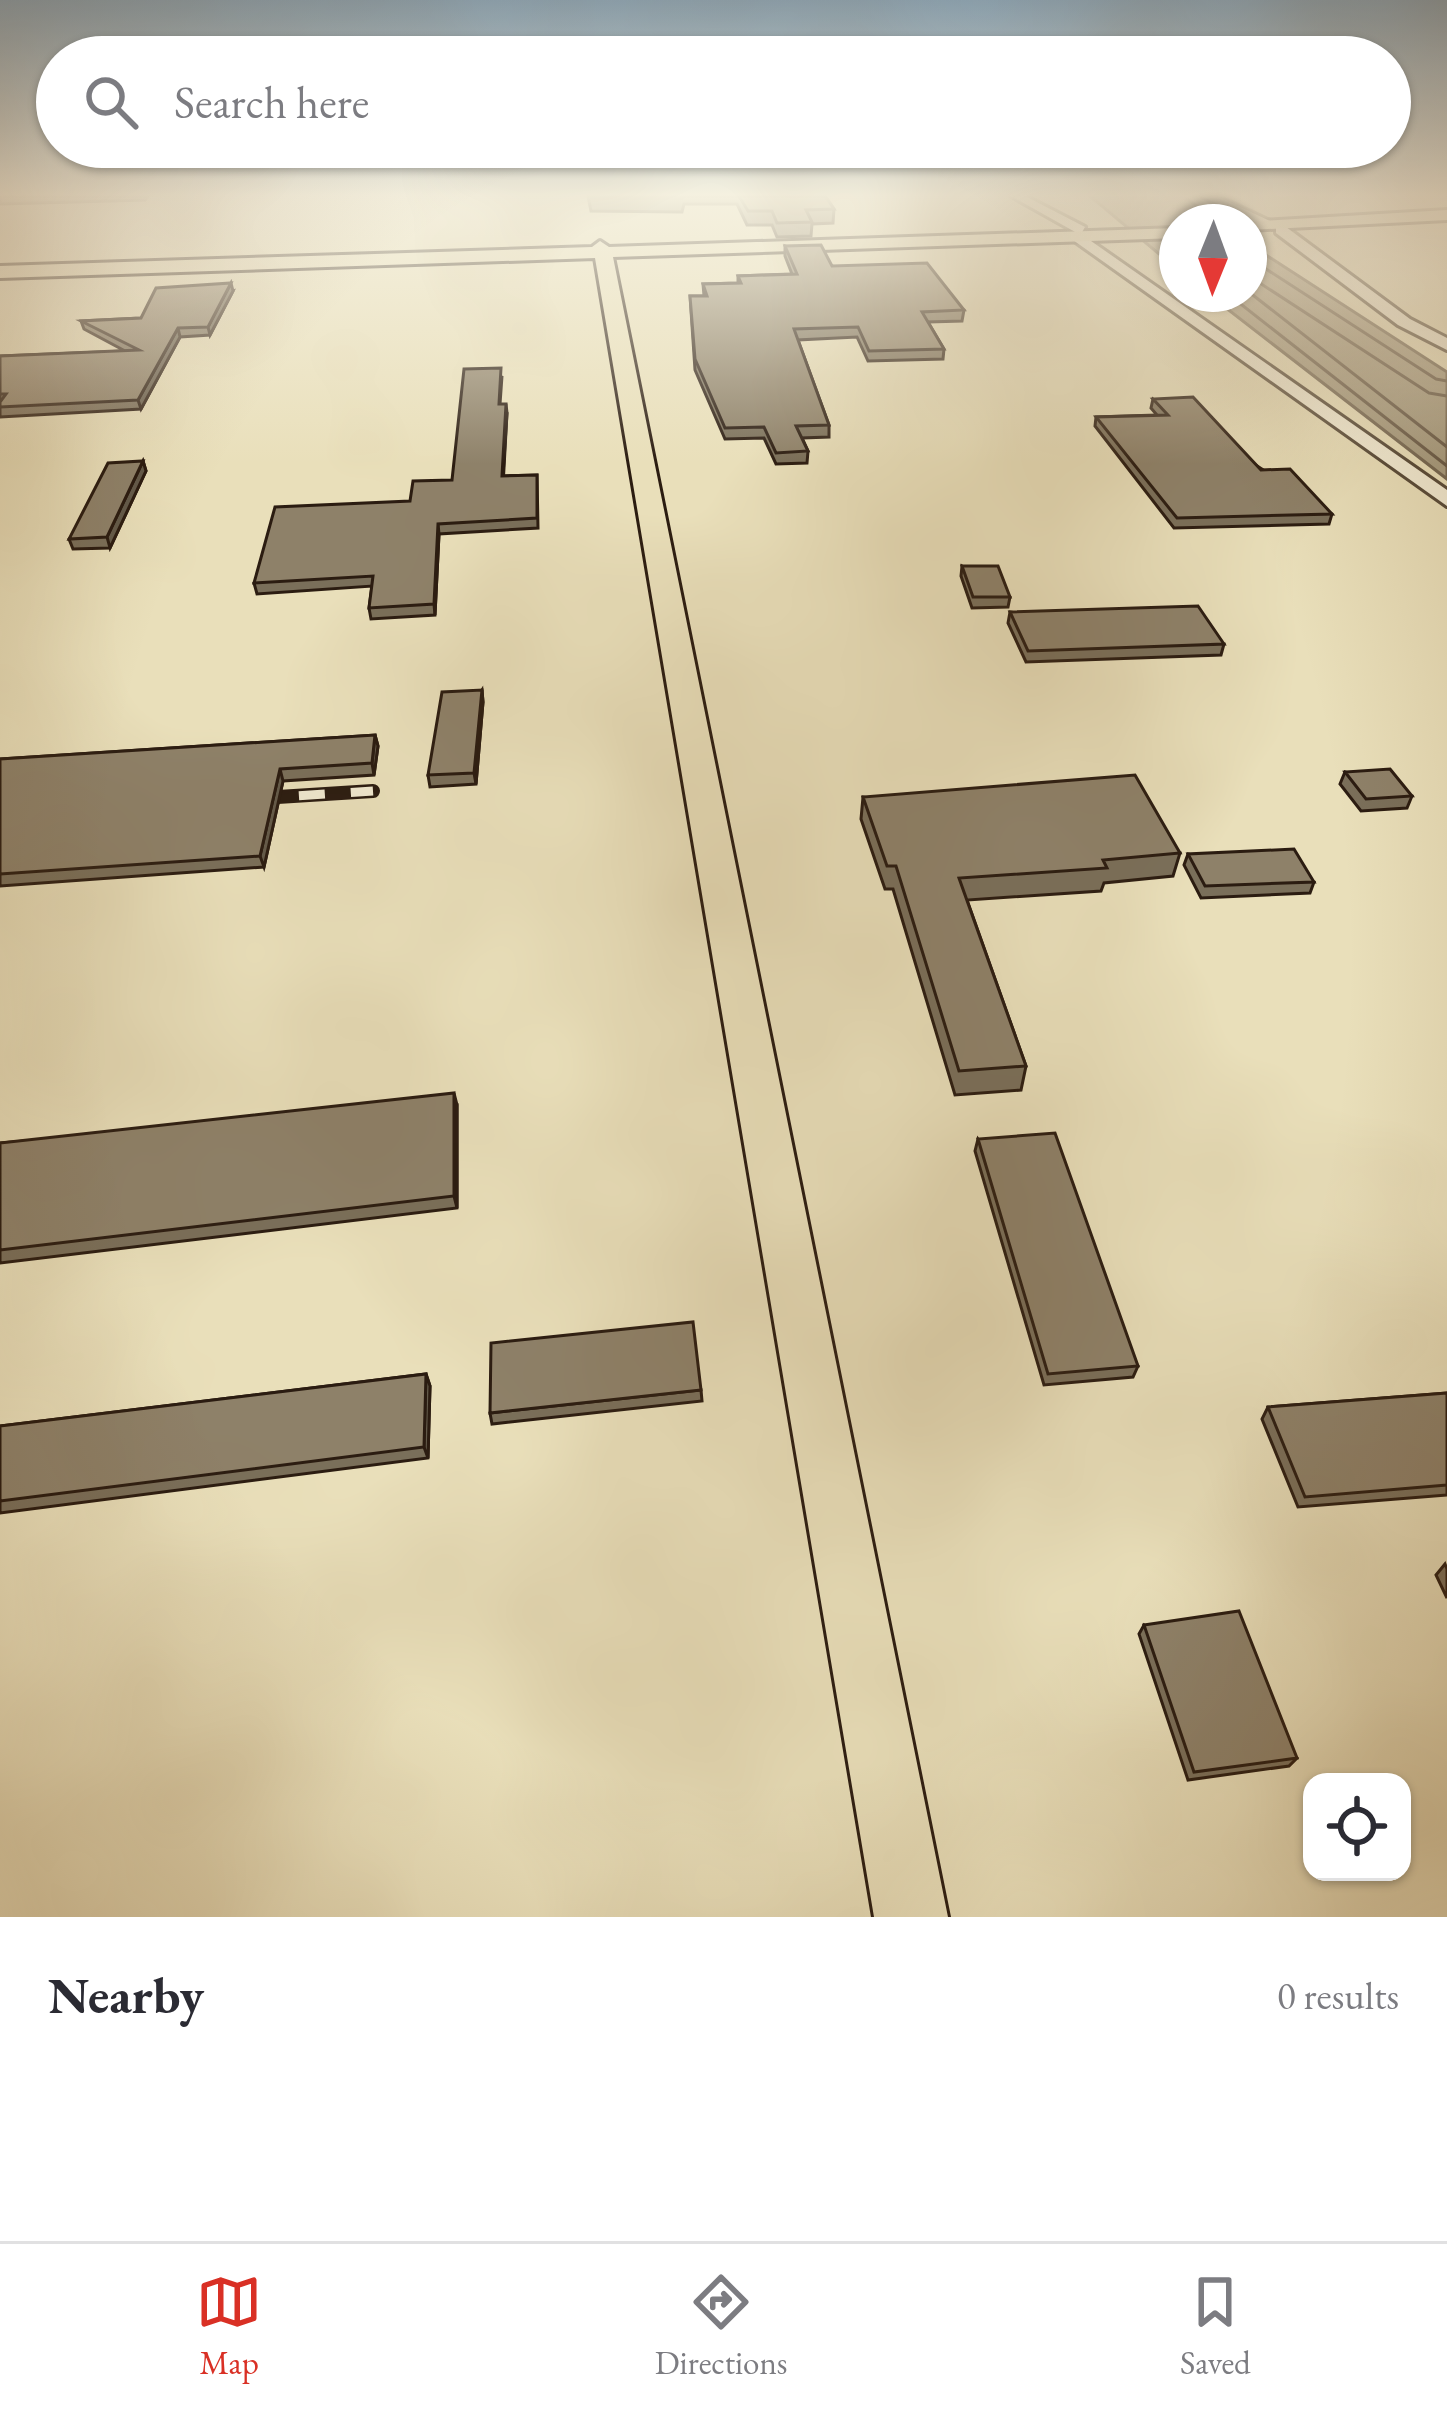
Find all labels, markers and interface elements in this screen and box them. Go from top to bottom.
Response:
search box [36,36,1411,168]
icon: search [78,69,144,135]
text: Search here [174,73,369,131]
north arrow [1159,204,1267,312]
map controls [1303,1773,1411,1881]
button: locate [1303,1773,1411,1881]
text: Nearby [48,1962,204,2028]
text: 0 results [1277,1970,1399,2021]
tab: Map [196,2269,262,2384]
tab: Directions [655,2269,788,2384]
tab: Saved [1180,2269,1251,2384]

